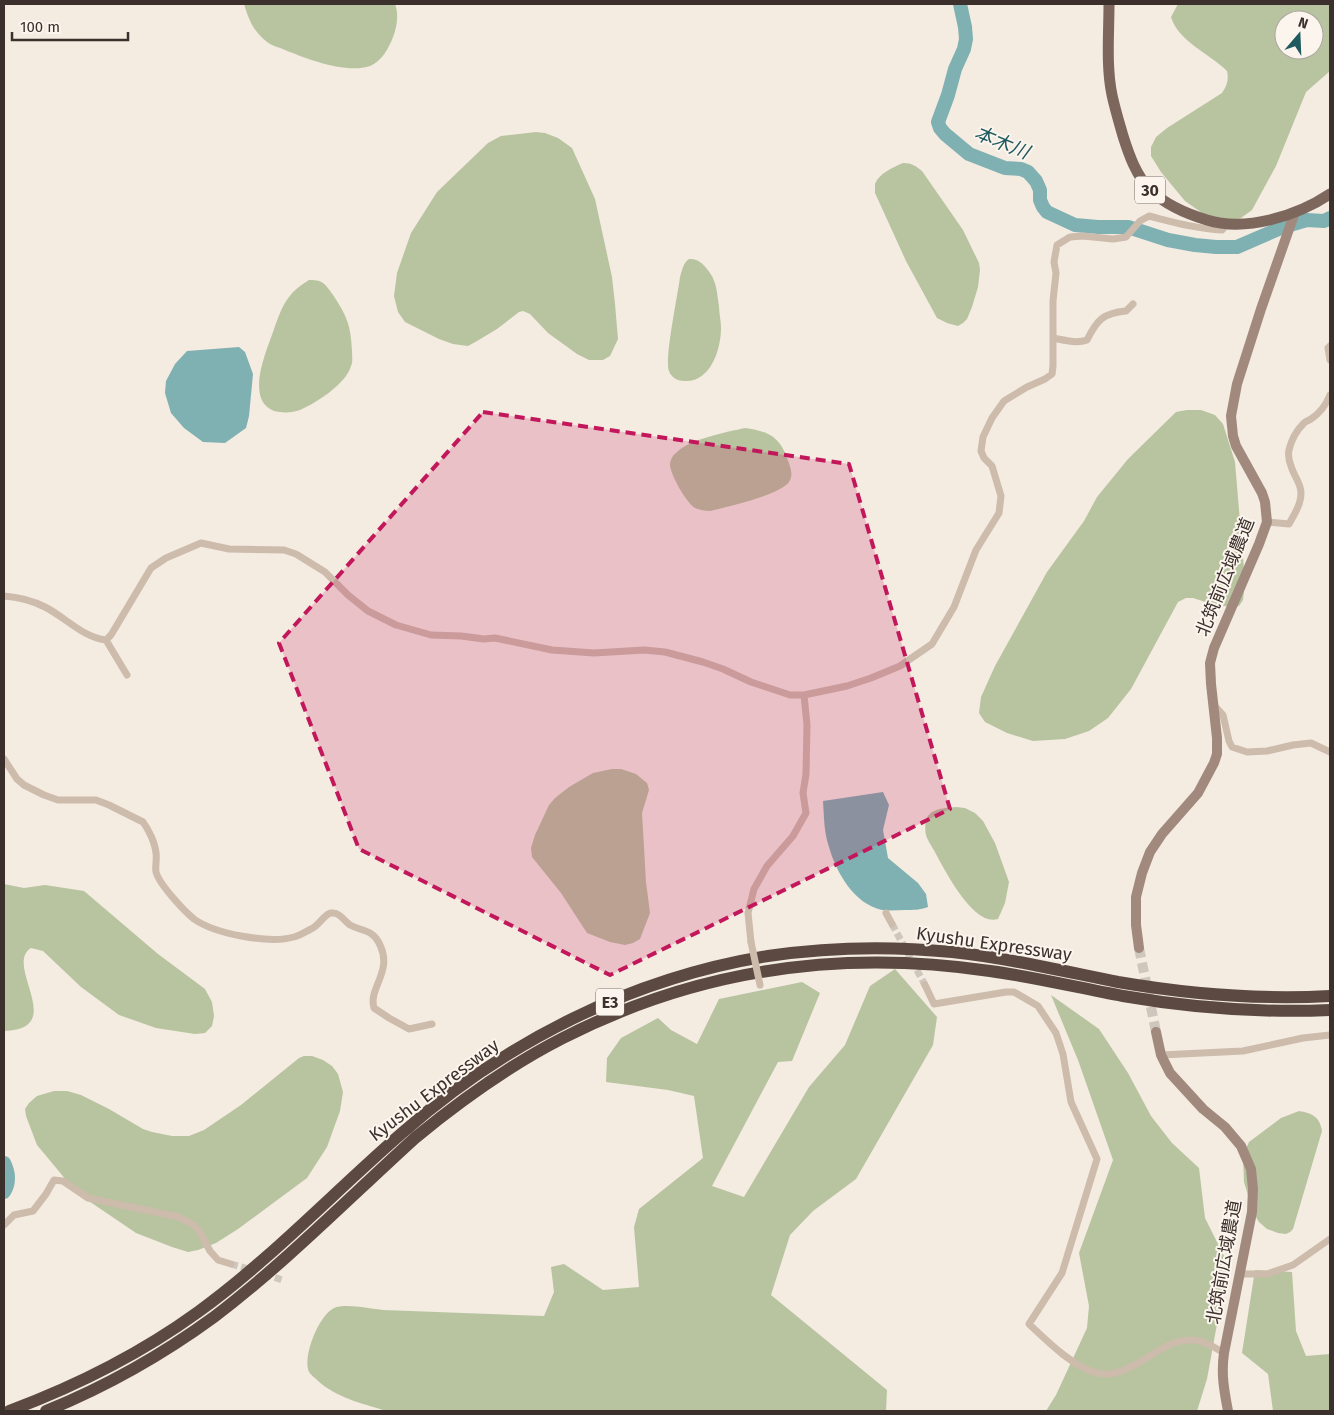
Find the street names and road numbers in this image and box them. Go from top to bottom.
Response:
road number: 30 [1135,176,1165,204]
street label: 北筑前広域農道 [1191,514,1259,640]
street label: Kyushu Expressway [915,922,1073,966]
road number: E3 [596,989,624,1016]
street label: Kyushu Expressway [365,1034,503,1146]
street label: 北筑前広域農道 [1202,1198,1246,1326]

